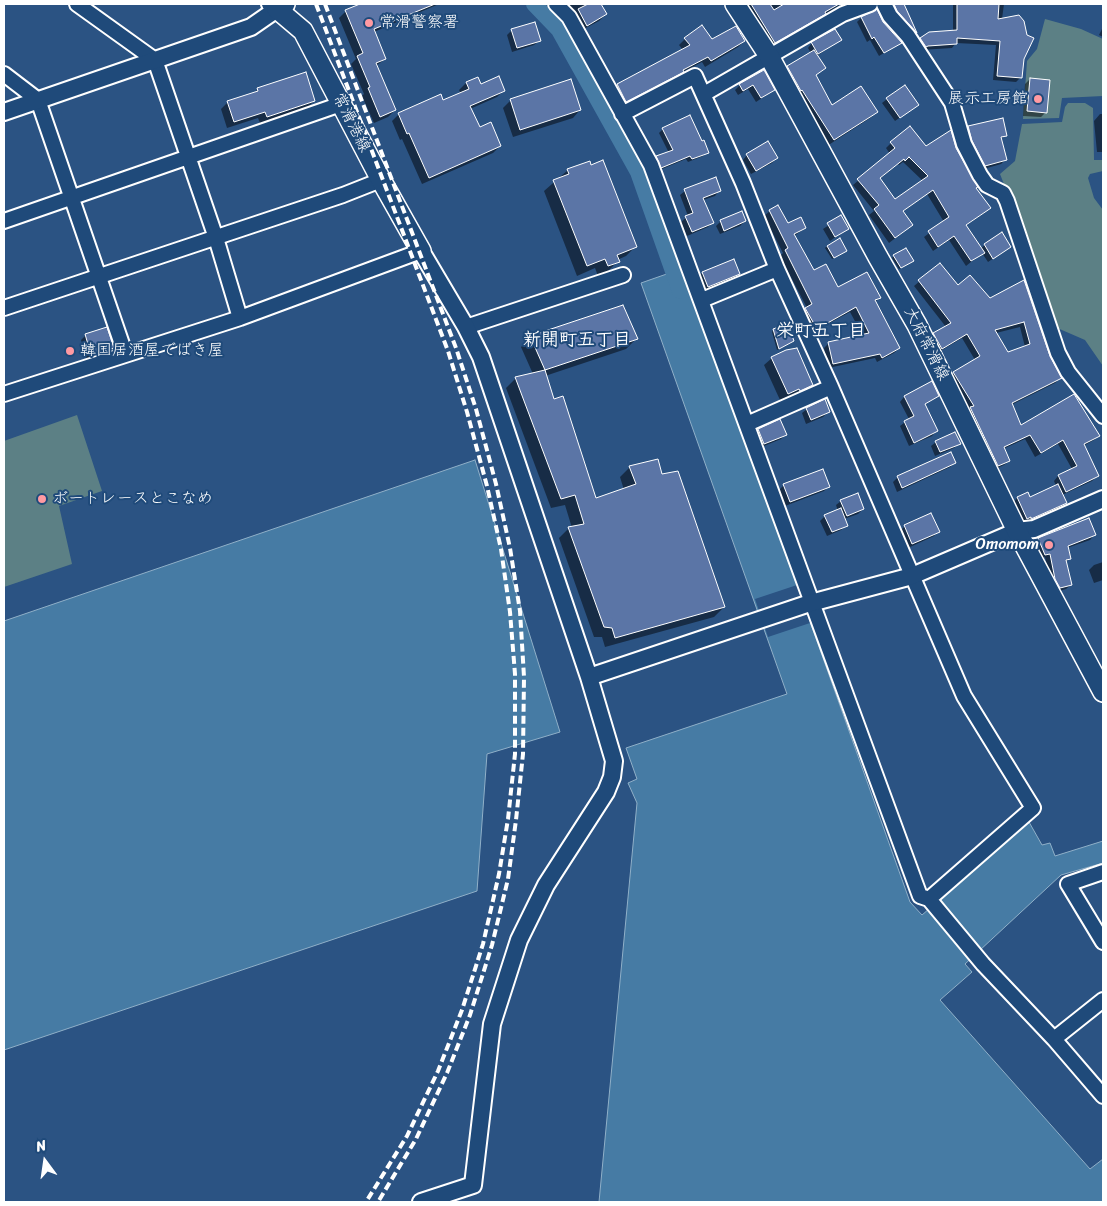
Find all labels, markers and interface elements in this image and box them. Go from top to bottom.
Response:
place label: 常滑警察署 [379,13,459,33]
marker: 常滑警察署 [363,17,375,29]
place label: 展示工房館 [948,89,1028,109]
street label: 常滑港線 [328,90,374,156]
marker: 展示工房館 [1032,93,1044,105]
street label: 大府常滑線 [899,304,953,384]
district label: 栄町五丁目 [776,320,866,342]
district label: 新開町五丁目 [523,329,631,351]
place label: 韓国居酒屋でばき屋 [80,341,224,361]
marker: 韓国居酒屋でばき屋 [64,345,76,357]
place label: ボートレースとこなめ [52,489,213,509]
marker: ボートレースとこなめ [36,493,48,505]
place label: Omomom [976,535,1039,555]
marker: Omomom [1043,539,1055,551]
text: N [34,1133,49,1159]
north arrow [20,1136,70,1186]

